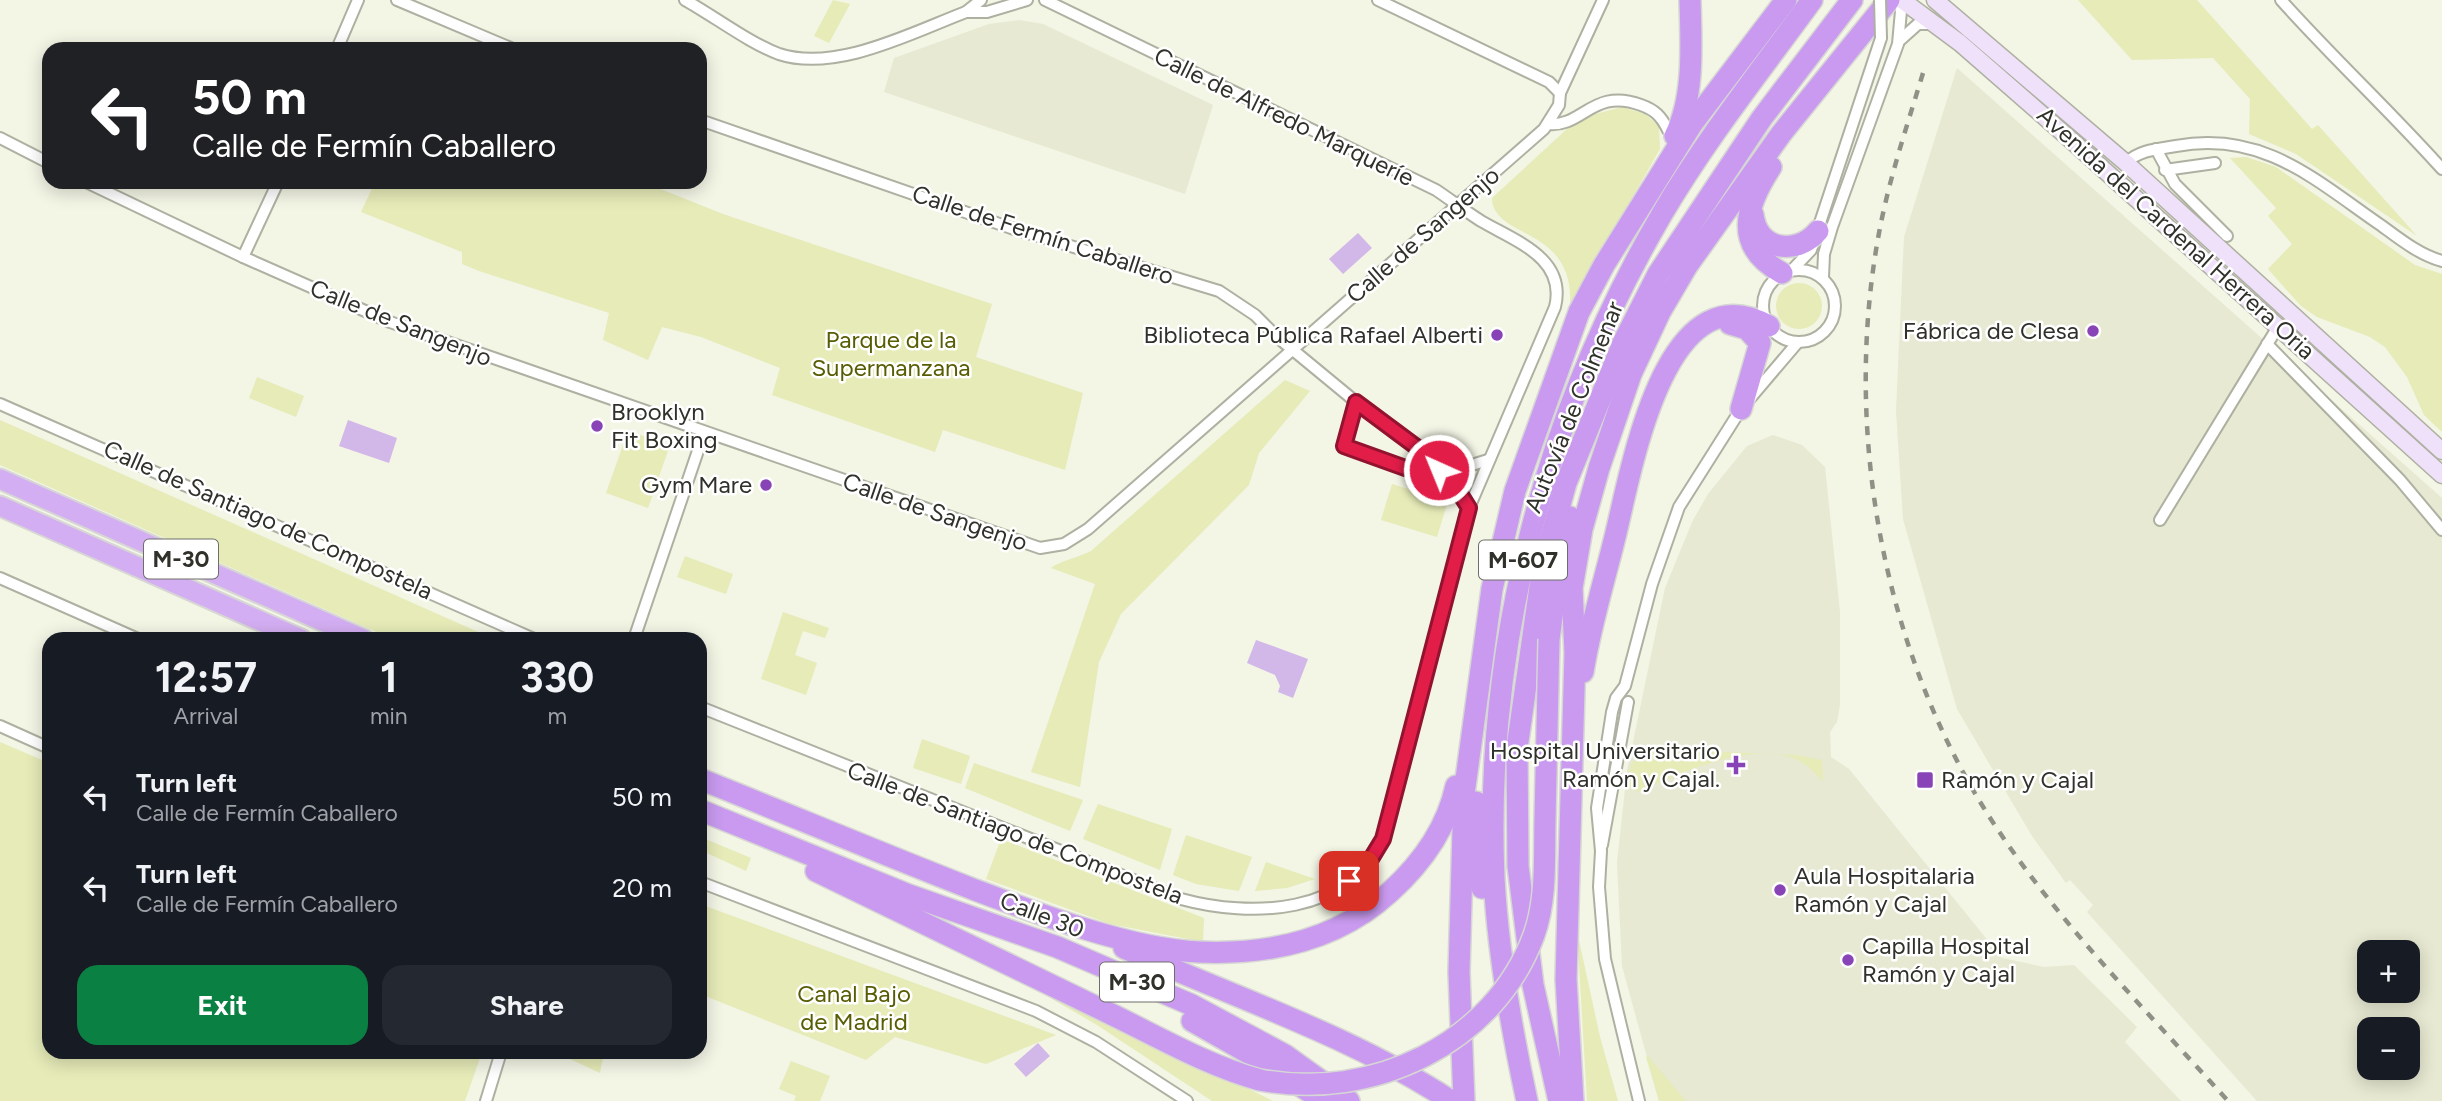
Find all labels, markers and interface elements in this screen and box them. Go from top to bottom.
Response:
street label: Calle de Alfredo Marqueríe [1150,41,1419,192]
text: 50 m [192,67,307,126]
icon: left [77,70,168,161]
street label: Avenida del Cardenal Herrera Oria [2031,100,2321,365]
text: Calle de Fermín Caballero [192,127,556,165]
street label: Calle de Sangenjo [1340,160,1505,309]
street label: Calle de Fermín Caballero [909,179,1178,291]
street label: Calle de Sangenjo [306,273,496,372]
street label: Autovía de Colmenar [1518,297,1629,517]
place label: Fábrica de Clesa [1903,316,2079,345]
place label: Biblioteca Pública Rafael Alberti [1143,320,1483,349]
marker: Fábrica de Clesa [2085,323,2101,339]
park label: Parque de la Supermanzana [811,325,971,382]
marker: Biblioteca Pública Rafael Alberti [1489,327,1505,343]
place label: Brooklyn Fit Boxing [611,397,718,454]
marker: Brooklyn Fit Boxing [589,418,605,434]
position arrow [1402,433,1476,507]
street label: Calle de Santiago de Compostela [99,434,437,605]
street label: Calle de Sangenjo [839,466,1031,557]
place label: Gym Mare [641,470,752,499]
marker: Gym Mare [758,477,774,493]
road number: M-30 [144,540,218,579]
road number: M-607 [1479,540,1567,580]
text: 12:57 [155,652,257,703]
text: 1 [380,652,398,703]
text: 330 [520,652,594,703]
text: Arrival [173,702,238,730]
text: min [370,702,408,730]
text: m [548,702,567,730]
place label: Hospital Universitario Ramón y Cajal. [1490,736,1720,793]
street label: Calle de Santiago de Compostela [843,755,1187,910]
marker: Hospital Universitario Ramón y Cajal. [1726,755,1746,775]
place label: Ramón y Cajal [1941,765,2094,794]
text: Turn left [136,767,237,799]
marker: Ramón y Cajal [1915,770,1935,790]
icon: left [77,778,115,816]
text: 50 m [612,781,672,813]
text: Calle de Fermín Caballero [136,799,398,827]
pin [1319,851,1379,911]
text: Turn left [136,858,237,890]
place label: Aula Hospitalaria Ramón y Cajal [1794,861,1975,918]
icon: arrive [1330,862,1368,900]
icon: left [77,869,115,907]
text: 20 m [612,872,672,904]
marker: Aula Hospitalaria Ramón y Cajal [1772,882,1788,898]
street label: Calle 30 [996,885,1088,944]
text: Calle de Fermín Caballero [136,890,398,918]
place label: Capilla Hospital Ramón y Cajal [1862,931,2029,988]
map controls [2357,940,2420,1080]
button: + [2357,940,2420,1003]
marker: Capilla Hospital Ramón y Cajal [1840,952,1856,968]
road number: M-30 [1100,962,1174,1001]
button: Exit [77,965,368,1045]
button: Share [382,965,672,1045]
park label: Canal Bajo de Madrid [797,979,911,1036]
button: − [2357,1017,2420,1080]

